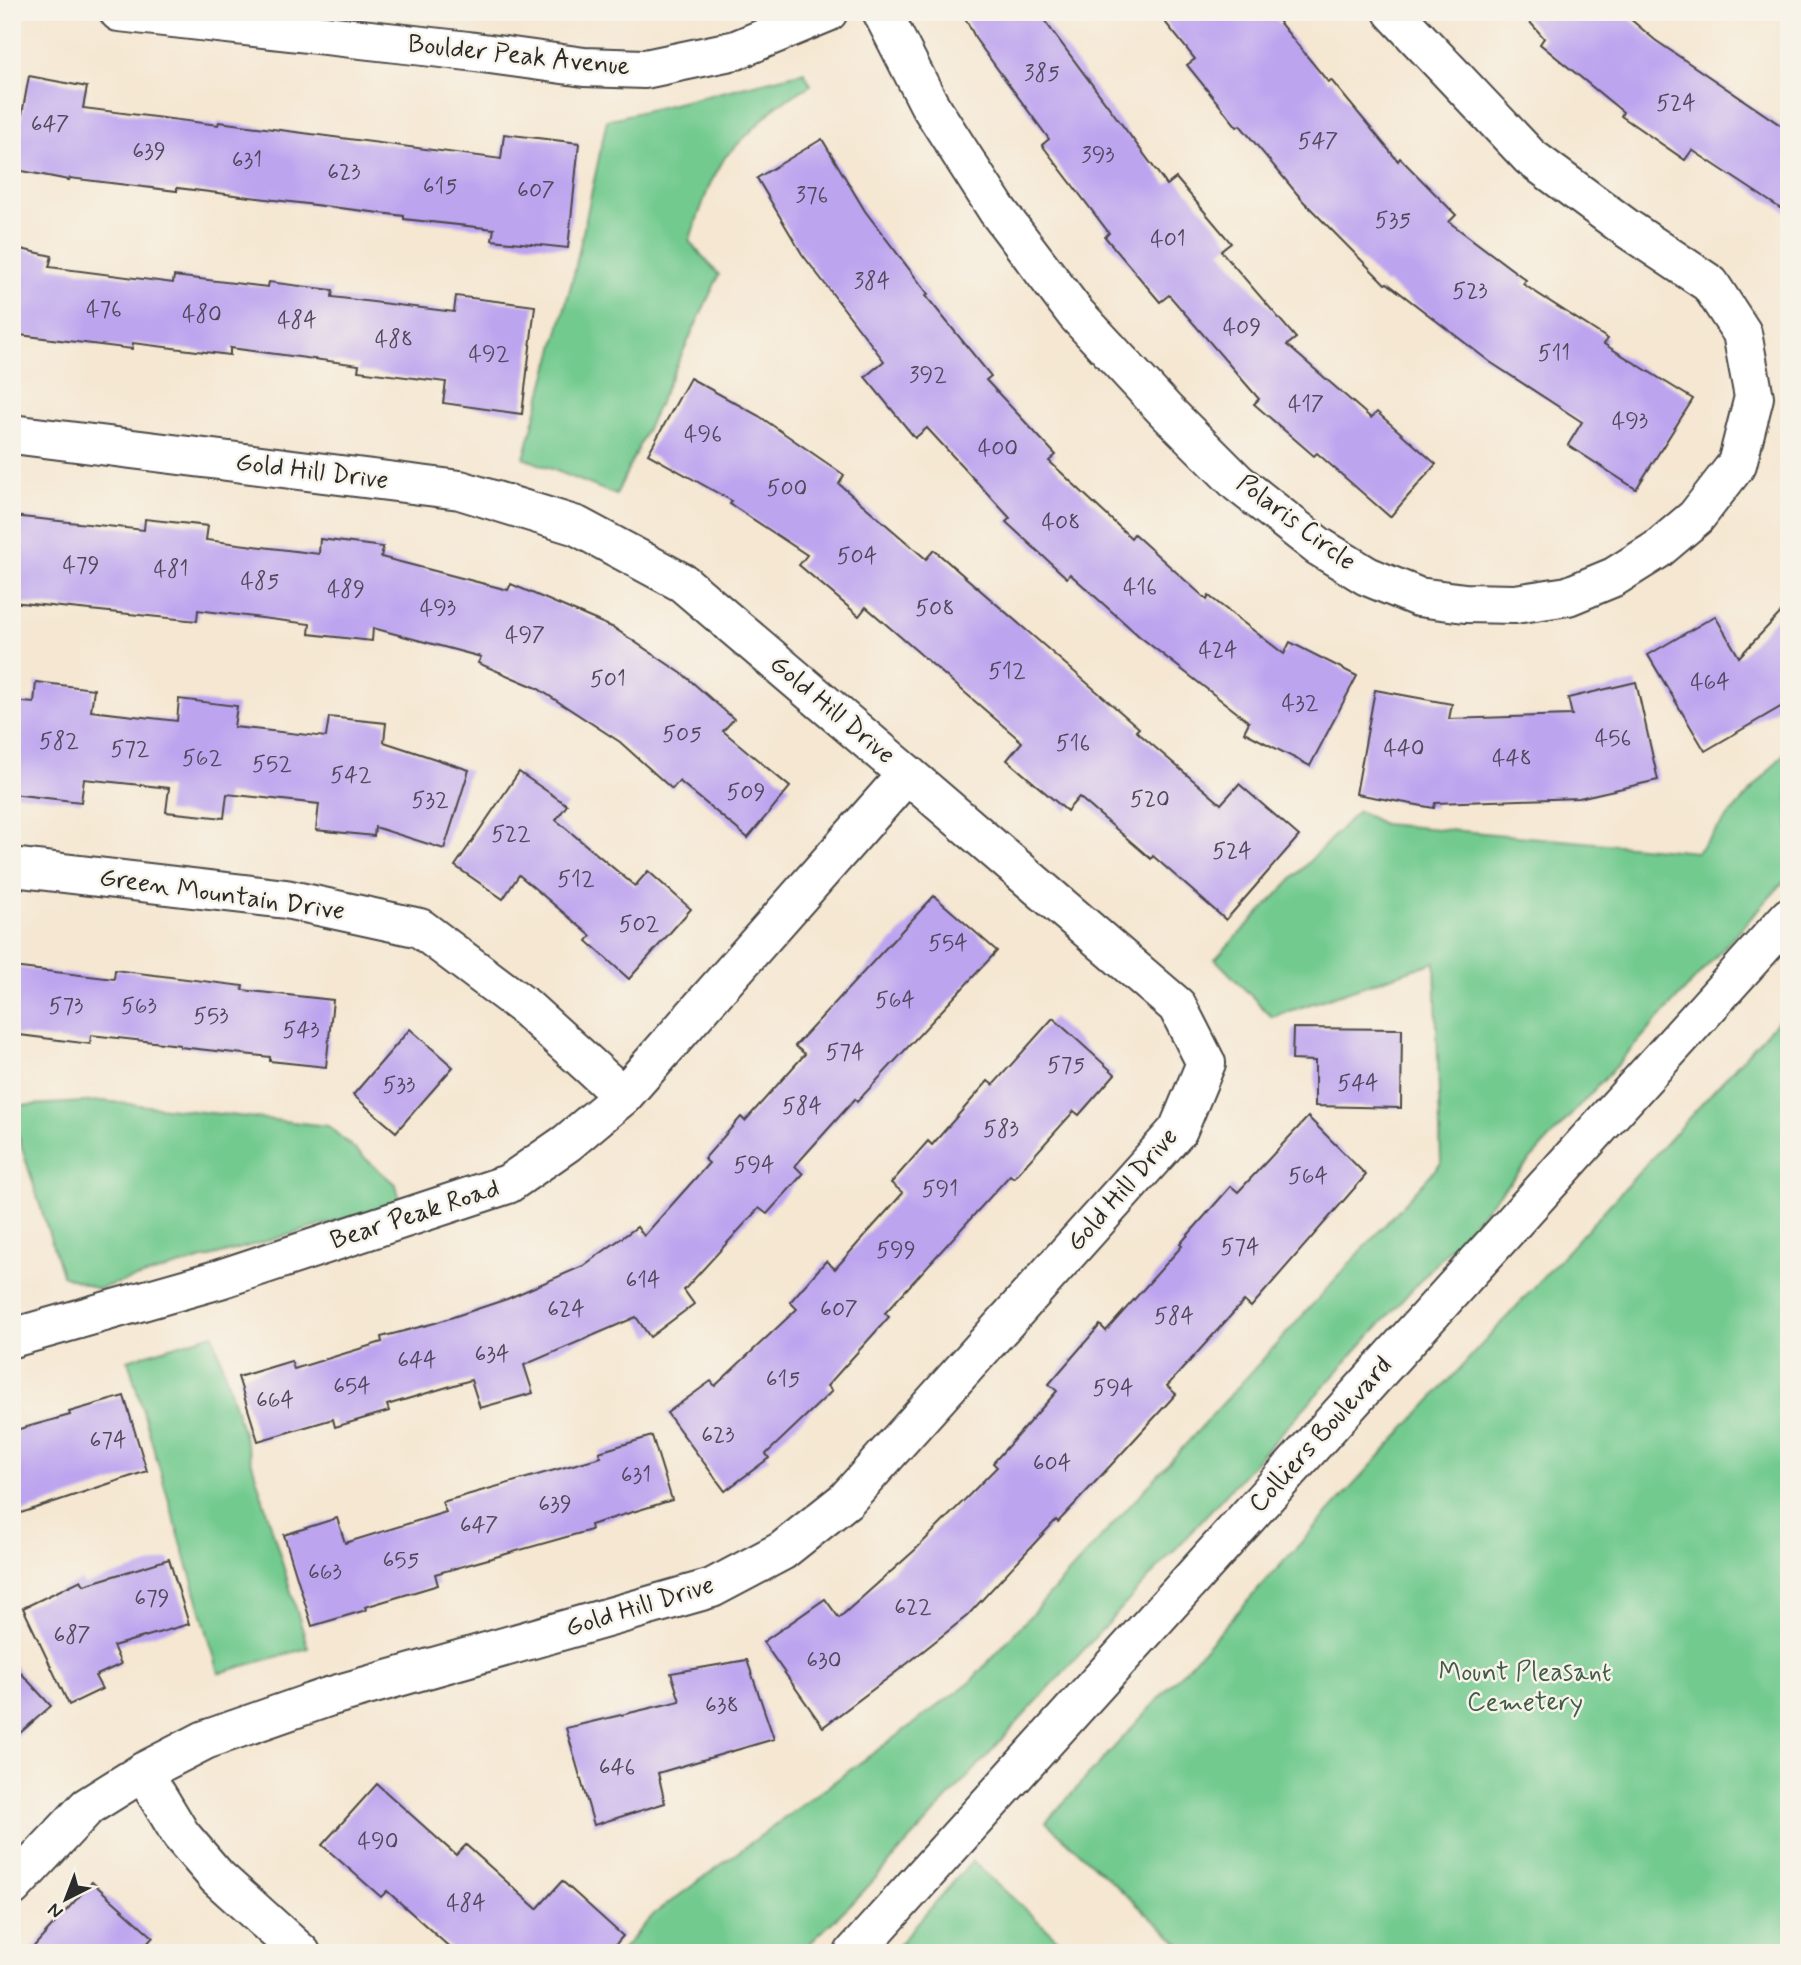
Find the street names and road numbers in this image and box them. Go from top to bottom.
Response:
street label: Boulder Peak Avenue [406,27,632,85]
street label: Gold Hill Drive [234,446,390,498]
street label: Polaris Circle [1229,467,1363,579]
street label: Gold Hill Drive [762,648,902,772]
street label: Green Mountain Drive [97,861,347,929]
street label: Gold Hill Drive [1060,1121,1186,1259]
street label: Bear Peak Road [326,1172,504,1258]
street label: Colliers Boulevard [1242,1350,1400,1520]
street label: Gold Hill Drive [562,1568,718,1646]

